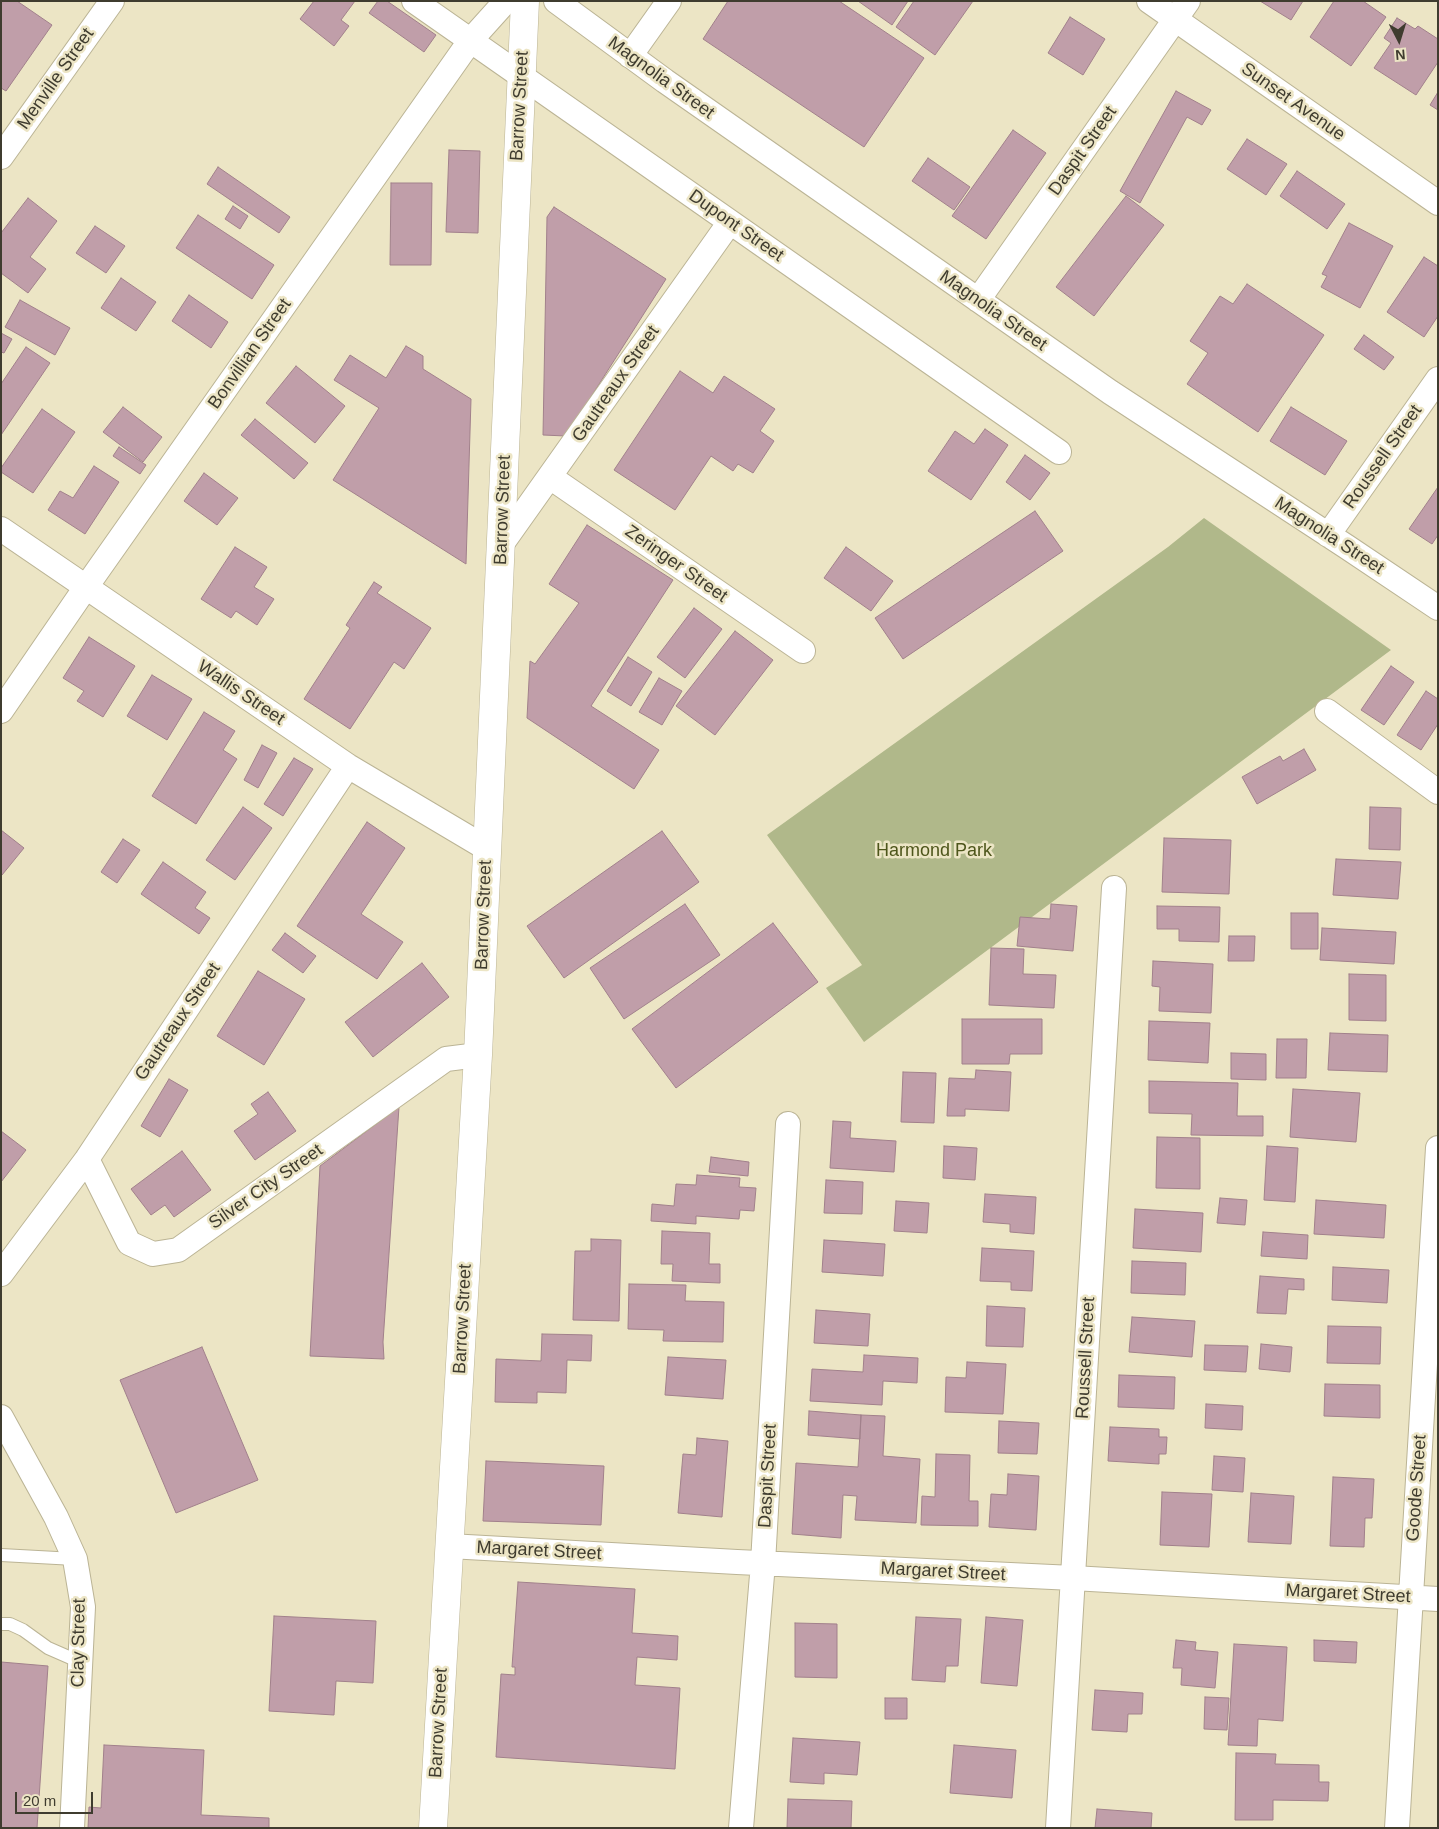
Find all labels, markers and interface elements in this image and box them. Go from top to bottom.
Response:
north arrow [1374,15,1424,65]
street label: Menville Street [13,24,99,134]
street label: Magnolia Street [604,32,718,124]
text: N [1395,47,1406,63]
street label: Barrow Street [506,50,534,162]
street label: Sunset Avenue [1237,58,1349,146]
street label: Daspit Street [1044,102,1122,200]
street label: Dupont Street [684,185,788,267]
street label: Magnolia Street [935,266,1051,356]
street label: Bonvillian Street [204,295,296,413]
street label: Gautreaux Street [568,322,664,446]
street label: Roussell Street [1339,401,1427,513]
street label: Barrow Street [490,455,516,565]
street label: Magnolia Street [1270,493,1388,579]
street label: Zeringer Street [621,521,731,607]
street label: Wallis Street [193,656,289,730]
park label: Harmond Park [876,840,992,862]
street label: Barrow Street [471,860,497,970]
street label: Gautreaux Street [131,959,225,1085]
street label: Silver City Street [205,1140,327,1234]
street label: Barrow Street [449,1263,477,1375]
street label: Roussell Street [1072,1296,1100,1420]
street label: Daspit Street [754,1423,782,1529]
street label: Goode Street [1402,1434,1432,1542]
street label: Margaret Street [476,1537,602,1565]
street label: Margaret Street [880,1558,1006,1586]
street label: Margaret Street [1285,1580,1411,1608]
street label: Clay Street [67,1598,91,1688]
street label: Barrow Street [425,1667,453,1779]
scale bar [18,1782,95,1814]
text: 20 m [23,1792,56,1809]

